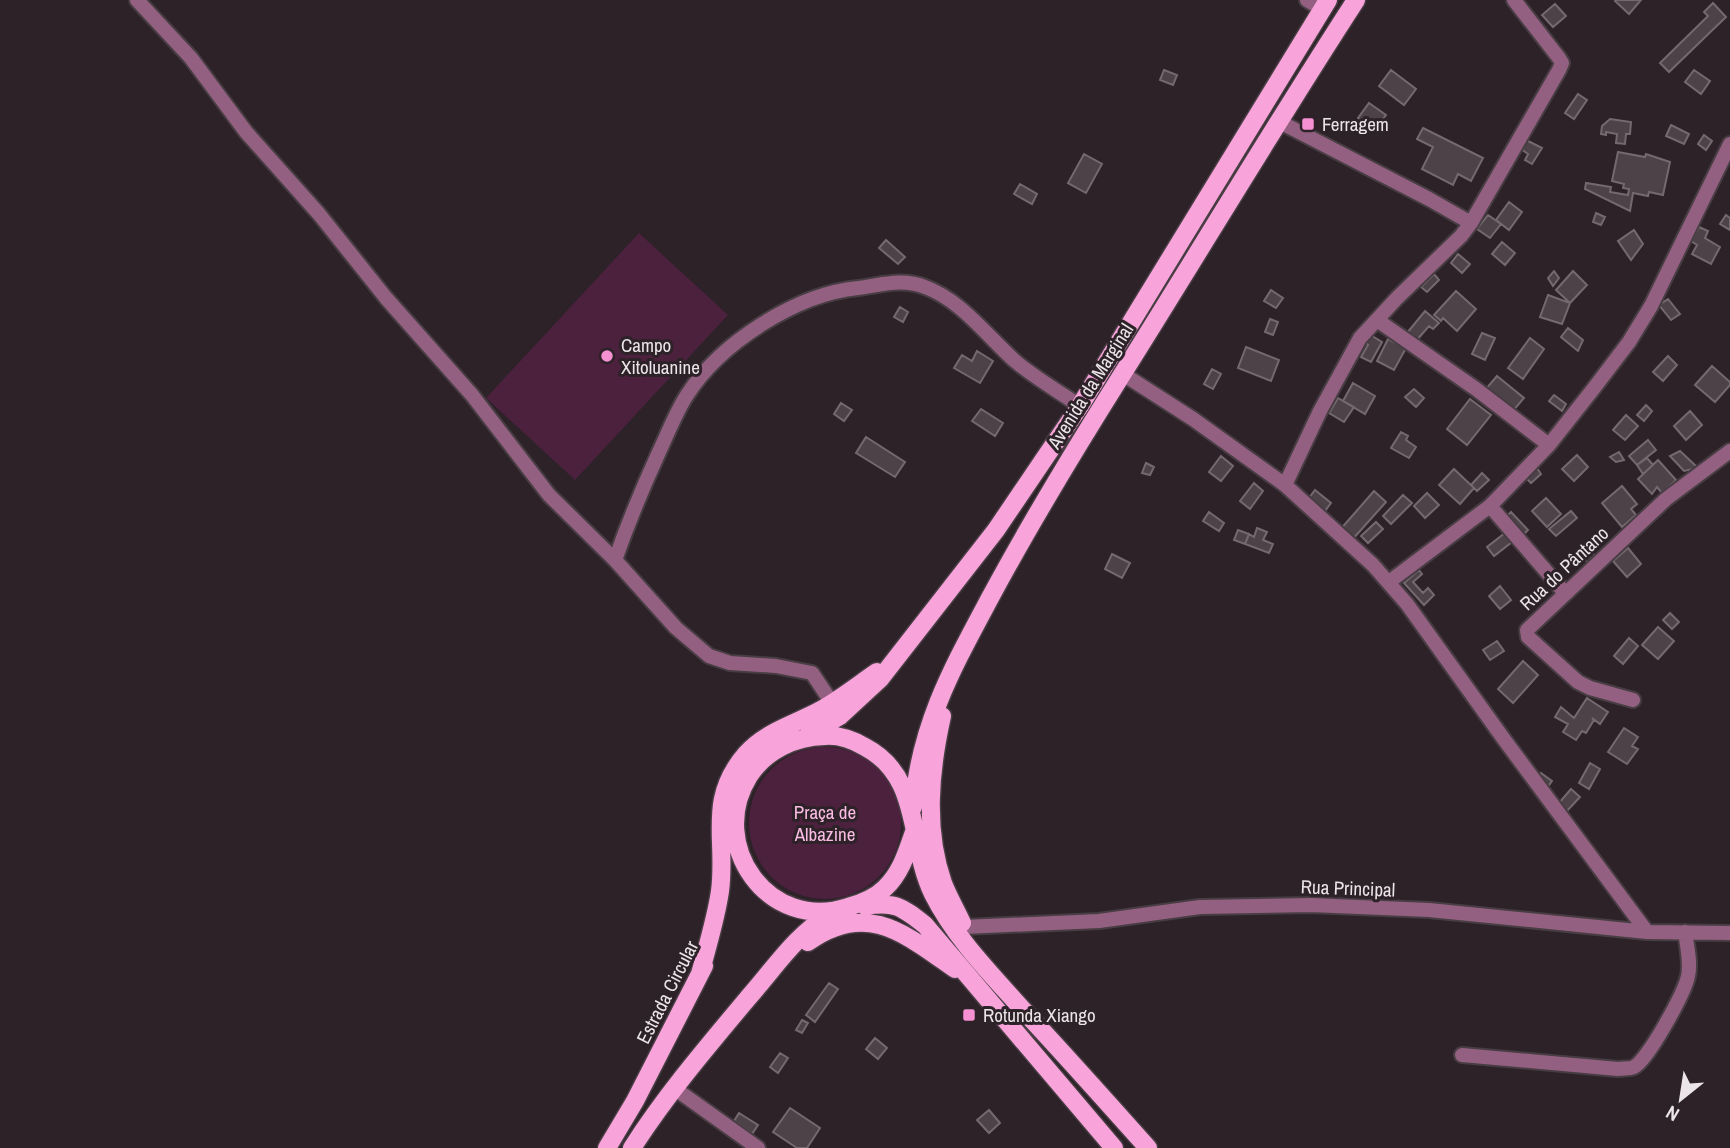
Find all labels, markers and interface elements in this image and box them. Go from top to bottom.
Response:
place label: Ferragem [1322,111,1389,137]
marker: Ferragem [1300,116,1316,132]
street label: Avenida da Marginal [1040,318,1139,455]
place label: Campo Xitoluanine [621,332,700,380]
marker: Campo Xitoluanine [599,348,615,364]
street label: Rua do Pântano [1514,520,1614,616]
park label: Praça de Albazine [794,799,856,847]
street label: Rua Principal [1300,873,1396,903]
street label: Estrada Circular [630,935,705,1048]
place label: Rotunda Xiango [983,1002,1096,1028]
marker: Rotunda Xiango [961,1007,977,1023]
north arrow [1646,1064,1716,1134]
text: N [1661,1100,1684,1128]

